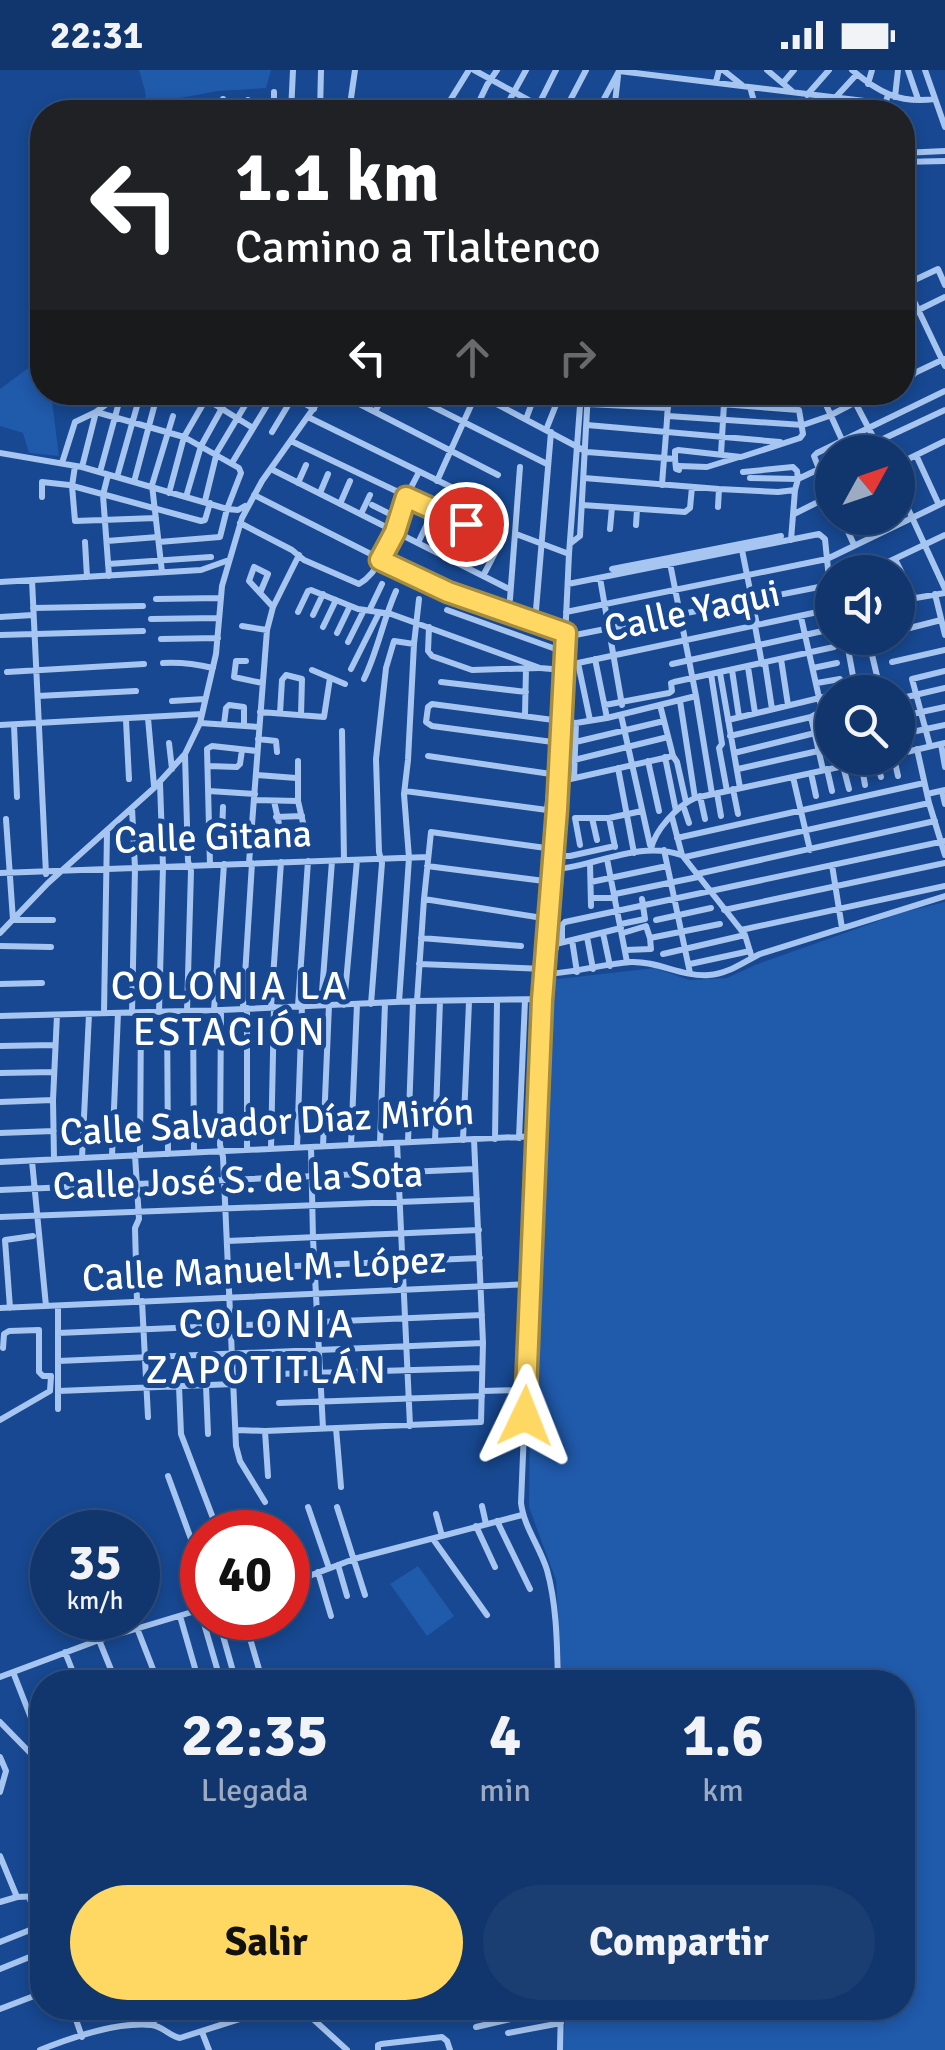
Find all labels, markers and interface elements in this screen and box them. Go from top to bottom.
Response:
text: 22:31 [50,12,143,59]
text: 1.1 km [235,134,439,220]
icon: left [70,140,200,270]
text: Camino a Tlaltenco [235,220,601,275]
icon: left [340,330,395,385]
icon: ahead [445,330,500,385]
icon: right [550,330,605,385]
north arrow [815,435,915,535]
map controls [815,435,915,775]
pin [424,482,509,567]
icon: arrive [439,497,494,552]
button: sound [815,555,915,655]
street label: Calle Yaqui [600,569,784,653]
button: search [815,675,915,775]
street label: Calle Gitana [113,810,313,864]
district label: COLONIA LA ESTACIÓN [111,961,349,1057]
street label: Calle Salvador Díaz Mirón [59,1088,475,1156]
street label: Calle José S. de la Sota [52,1150,424,1210]
street label: Calle Manuel M. López [81,1236,447,1302]
district label: COLONIA ZAPOTITLÁN [145,1299,389,1395]
position arrow [473,1364,577,1468]
speed limit sign: 40 [180,1510,310,1640]
text: 35 [68,1532,122,1594]
text: km/h [67,1585,123,1616]
text: 22:35 [181,1699,328,1773]
text: 4 [489,1699,521,1773]
text: 1.6 [682,1699,764,1773]
text: Llegada [201,1771,308,1810]
text: min [479,1771,531,1810]
text: km [702,1771,744,1810]
button: Salir [70,1885,463,2000]
button: Compartir [483,1885,875,2000]

